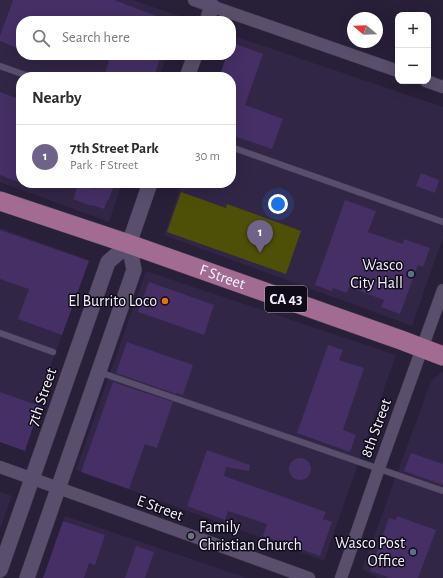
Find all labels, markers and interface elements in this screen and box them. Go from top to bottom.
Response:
north arrow [347,12,383,48]
map controls [395,12,431,84]
button: + [395,12,431,48]
search box [16,16,236,60]
icon: search [30,27,52,49]
text: Search here [62,30,130,45]
button: − [395,48,431,84]
text: Nearby [32,89,82,106]
text: 7th Street Park [70,141,159,156]
text: 1 [43,150,47,163]
text: 30 m [195,150,220,163]
text: Park · F Street [70,159,138,172]
your location [268,194,288,214]
pin: 1 [247,220,273,253]
place label: Wasco City Hall [350,257,403,292]
street label: F Street [197,262,247,292]
marker: Wasco City Hall [406,269,416,279]
road number: CA 43 [265,286,307,312]
place label: El Burrito Loco [68,293,157,309]
marker: El Burrito Loco [160,296,170,306]
street label: 7th Street [25,366,59,428]
street label: 8th Street [358,396,394,460]
street label: E Street [135,492,185,524]
place label: Family Christian Church [199,519,302,553]
marker: Family Christian Church [186,531,196,541]
place label: Wasco Post Office [335,535,405,569]
marker: Wasco Post Office [408,547,418,557]

